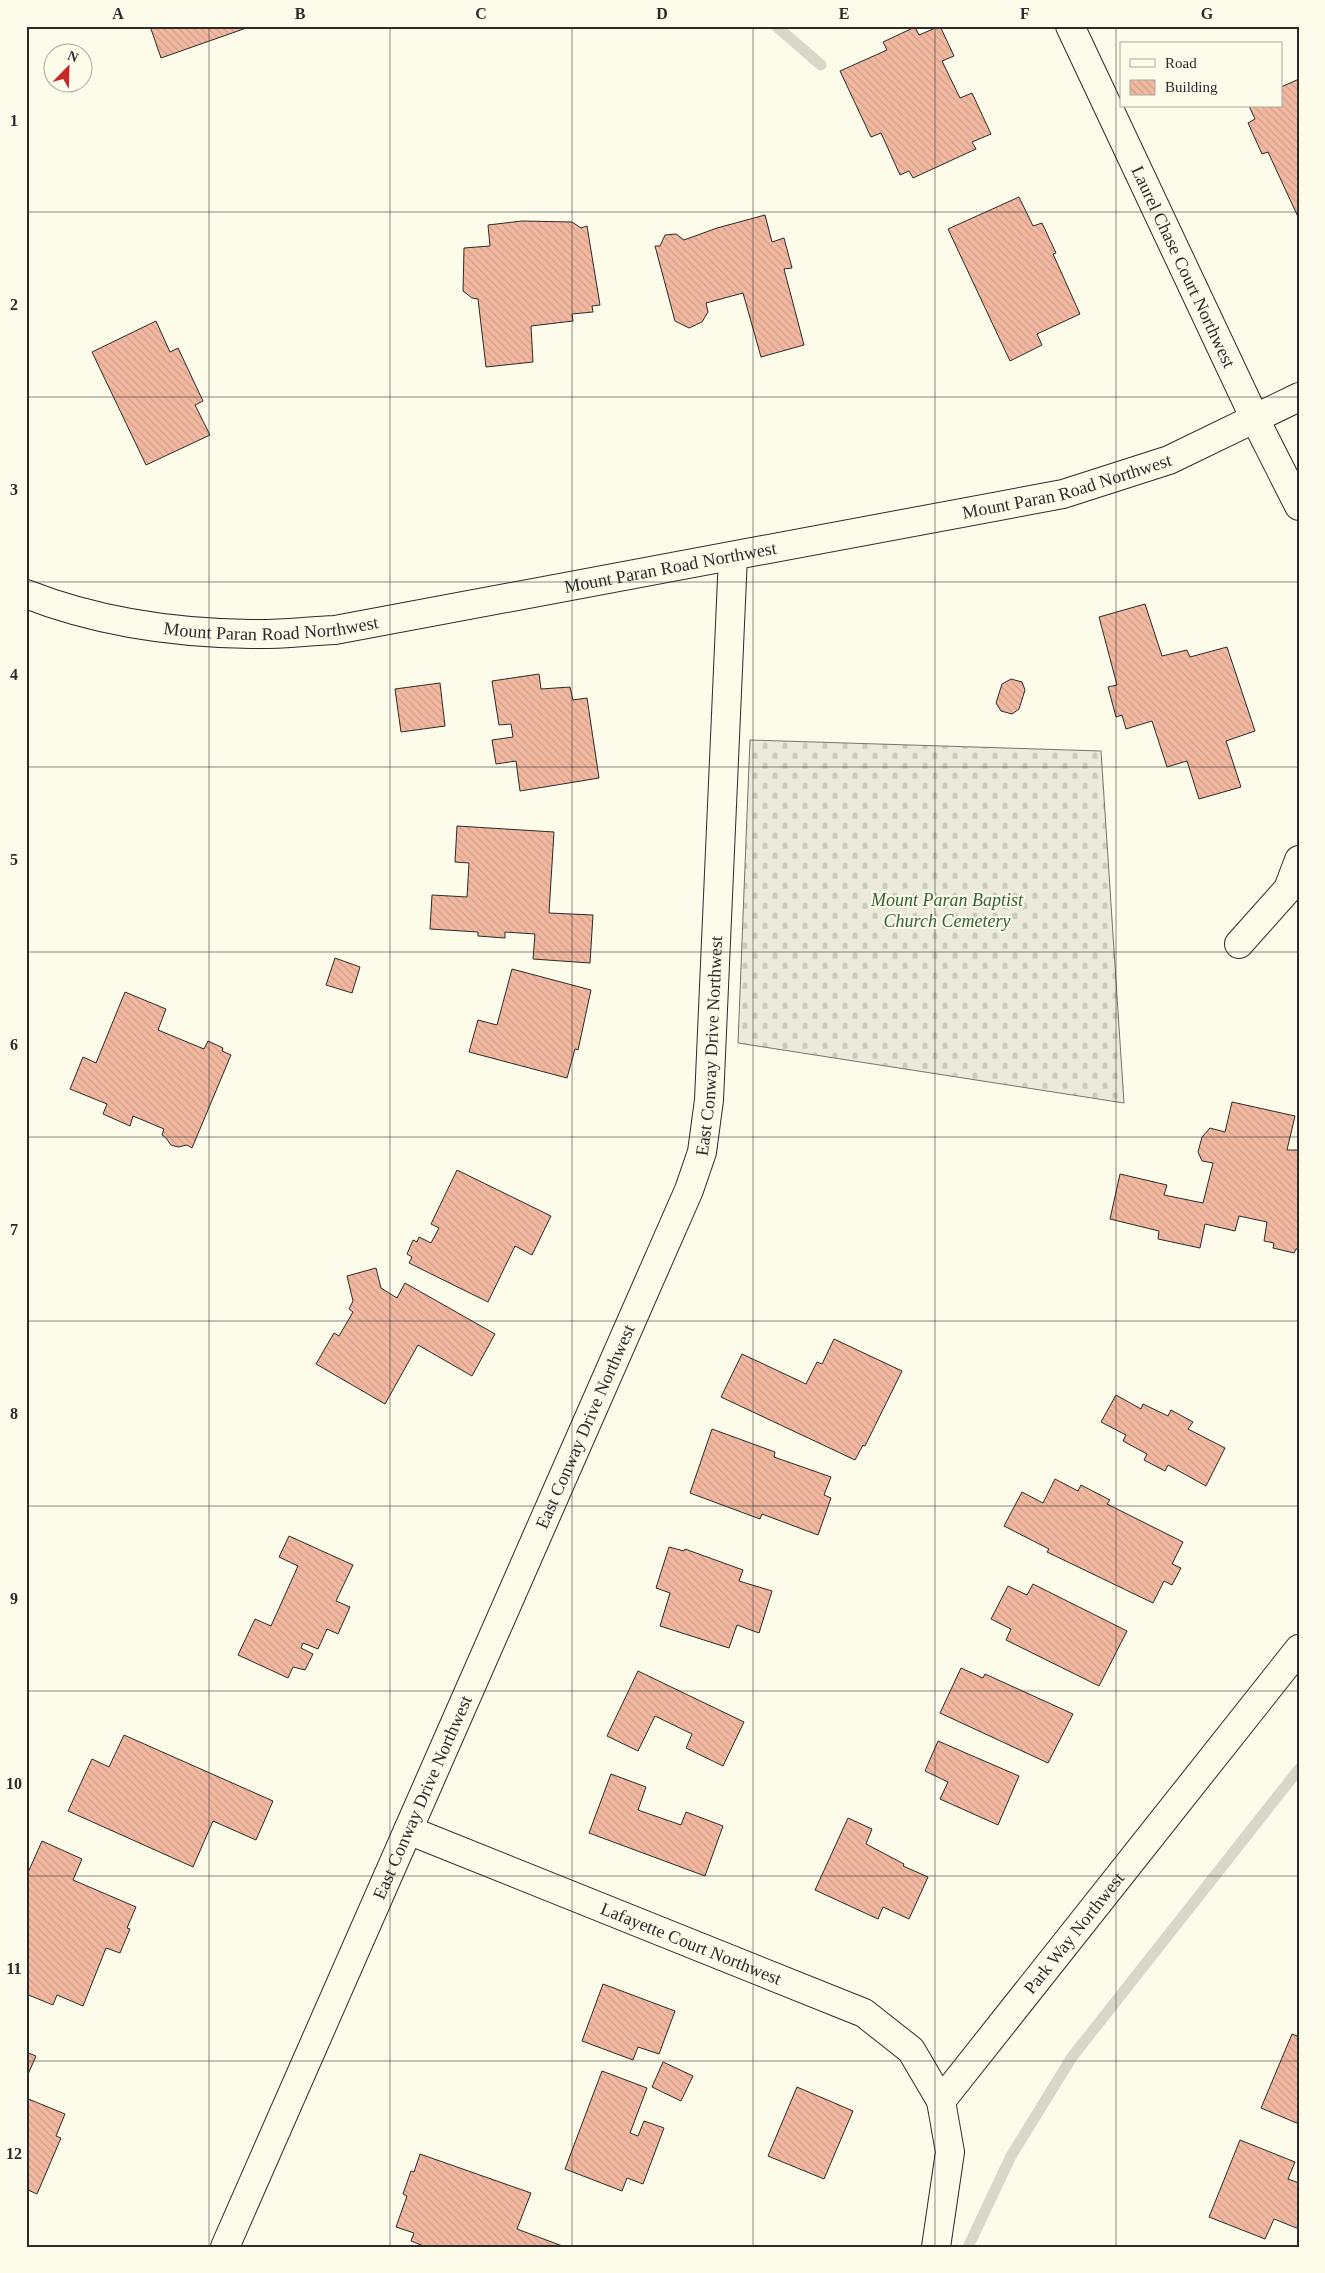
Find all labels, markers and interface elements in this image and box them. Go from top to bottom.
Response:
text: A [112,5,124,22]
text: B [295,5,306,22]
text: C [475,5,487,22]
text: D [656,5,668,22]
text: E [839,5,849,22]
text: F [1020,5,1030,22]
text: G [1201,5,1214,22]
north arrow [42,42,92,92]
legend [1120,42,1282,108]
text: N [65,48,80,65]
text: Road [1165,55,1197,71]
text: Building [1165,79,1218,95]
text: 1 [10,112,18,129]
street label: Laurel Chase Court Northwest [1127,163,1239,371]
text: 2 [10,296,18,313]
street label: Mount Paran Road Northwest [961,450,1174,523]
text: 3 [10,481,18,498]
street label: Mount Paran Road Northwest [563,538,778,597]
street label: Mount Paran Road Northwest [163,612,380,644]
text: 4 [10,666,18,683]
text: 5 [10,851,18,868]
park label: Mount Paran Baptist Church Cemetery [870,890,1024,931]
street label: East Conway Drive Northwest [692,935,726,1157]
text: 6 [10,1036,18,1053]
text: 7 [10,1221,18,1238]
street label: East Conway Drive Northwest [532,1322,639,1532]
text: 8 [10,1405,18,1422]
text: 9 [10,1590,18,1607]
street label: East Conway Drive Northwest [369,1692,476,1902]
text: 10 [6,1775,22,1792]
street label: Park Way Northwest [1020,1868,1128,1998]
street label: Lafayette Court Northwest [598,1898,784,1989]
text: 11 [6,1960,22,1977]
text: 12 [6,2145,22,2162]

